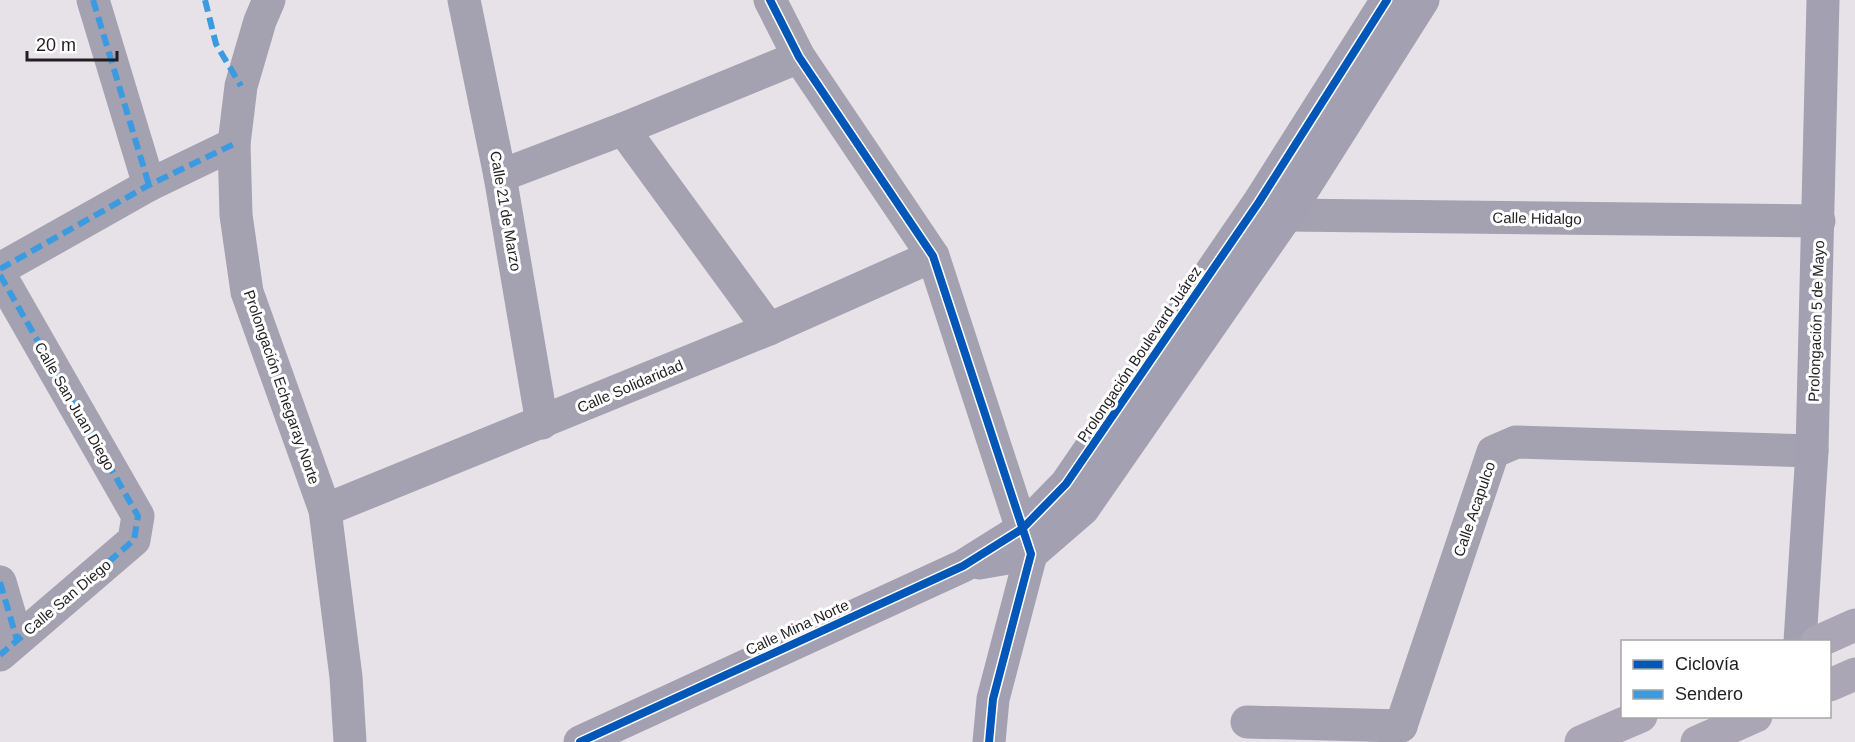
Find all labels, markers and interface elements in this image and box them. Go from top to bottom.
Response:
scale bar [27,24,117,62]
text: 20 m [36,35,76,55]
street label: Calle 21 de Marzo [487,150,525,272]
street label: Calle Hidalgo [1492,209,1582,227]
street label: Prolongación 5 de Mayo [1805,240,1827,402]
street label: Prolongación Boulevard Juárez [1074,263,1204,445]
street label: Prolongación Echegaray Norte [241,288,323,486]
street label: Calle San Juan Diego [31,339,119,473]
street label: Calle Solidaridad [574,356,686,416]
street label: Calle Acapulco [1450,459,1498,559]
street label: Calle San Diego [20,556,114,638]
street label: Calle Mina Norte [743,596,851,658]
legend [1621,640,1831,718]
text: Ciclovía [1675,654,1740,674]
text: Sendero [1675,684,1743,704]

